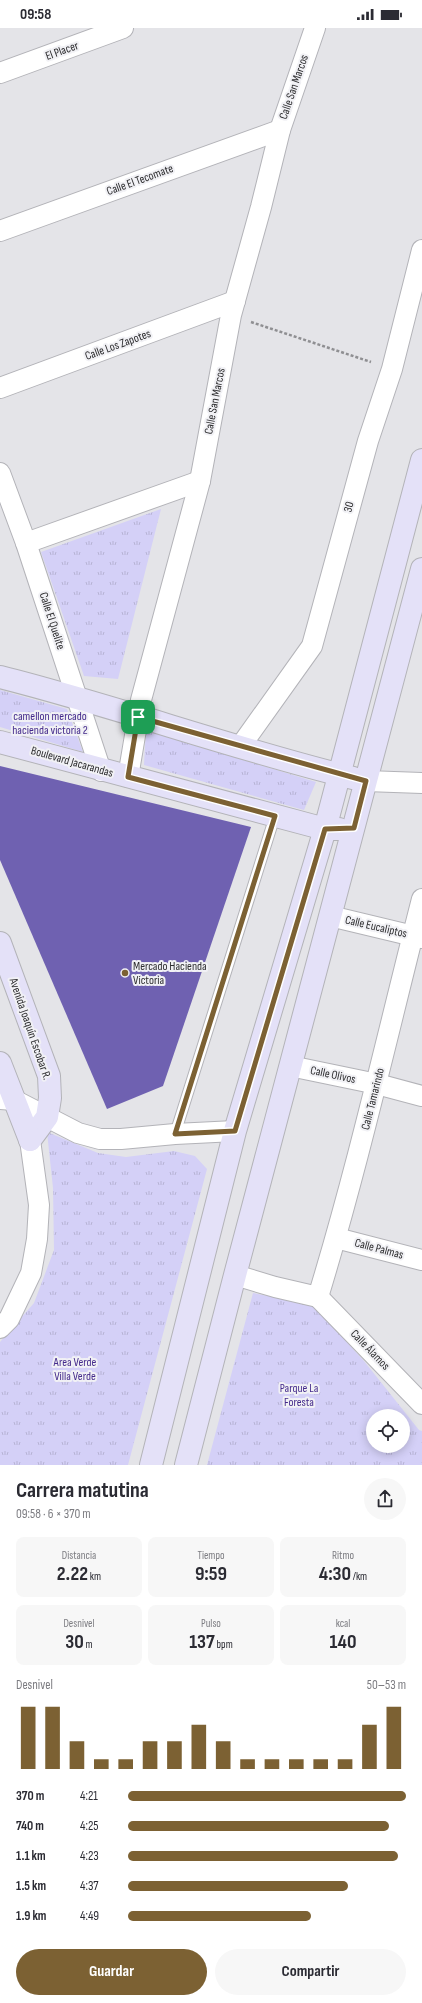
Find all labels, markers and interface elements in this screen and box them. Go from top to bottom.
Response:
text: 09:58 [20,5,51,24]
street label: El Placer [43,38,81,64]
street label: Calle San Marcos [276,53,312,121]
street label: Calle El Tecomate [105,161,176,199]
street label: Calle Los Zapotes [83,326,153,364]
street label: Calle San Marcos [201,367,229,435]
street label: 30 [340,500,358,514]
street label: Calle El Quelite [36,590,68,652]
pin [121,700,155,734]
icon: arrive [127,706,149,728]
park label: camellon mercado hacienda victoria 2 [12,709,88,738]
street label: Boulevard Jacarandas [29,743,115,781]
street label: Calle Eucaliptos [344,913,408,941]
place label: Mercado Hacienda Victoria [133,959,207,988]
marker: Mercado Hacienda Victoria [120,968,130,978]
street label: Avenida Joaquín Escobar R. [5,975,54,1082]
street label: Calle Olivos [309,1063,357,1087]
street label: Calle Tamarindo [358,1066,388,1132]
street label: Calle Palmas [353,1235,405,1263]
street label: Calle Álamos [347,1327,393,1373]
park label: Area Verde Villa Verde [53,1355,97,1384]
park label: Parque La Foresta [280,1381,319,1410]
map controls [366,1409,410,1453]
button: locate [366,1409,410,1453]
text: Carrera matutina [16,1477,149,1504]
button: share [364,1478,406,1520]
text: 09:58 · 6 × 370 m [16,1506,91,1522]
text: Distancia [62,1549,96,1562]
text: Tiempo [197,1549,225,1562]
text: Ritmo [332,1549,354,1562]
text: 2.22 [57,1562,88,1586]
text: 9:59 [195,1562,227,1586]
text: 4:30 [319,1562,351,1586]
text: km [88,1570,101,1583]
text: /km [351,1570,367,1583]
text: Desnivel [63,1617,95,1630]
text: Pulso [201,1617,221,1630]
text: kcal [336,1617,350,1630]
text: 30 [65,1630,84,1654]
text: 137 [189,1630,215,1654]
text: 140 [330,1630,356,1654]
text: m [84,1638,93,1651]
text: bpm [215,1638,233,1651]
text: Desnivel [16,1677,53,1693]
text: 50–53 m [367,1677,406,1693]
text: 370 m [16,1788,44,1804]
text: 4:21 [80,1788,98,1804]
text: 740 m [16,1818,44,1834]
text: 4:25 [80,1818,98,1834]
text: 1.1 km [16,1848,46,1864]
text: 4:23 [80,1848,99,1864]
text: 1.5 km [16,1878,46,1894]
text: 4:37 [80,1878,99,1894]
text: 1.9 km [16,1908,47,1924]
text: 4:49 [80,1908,99,1924]
button: Guardar [16,1949,207,1995]
button: Compartir [215,1949,406,1995]

